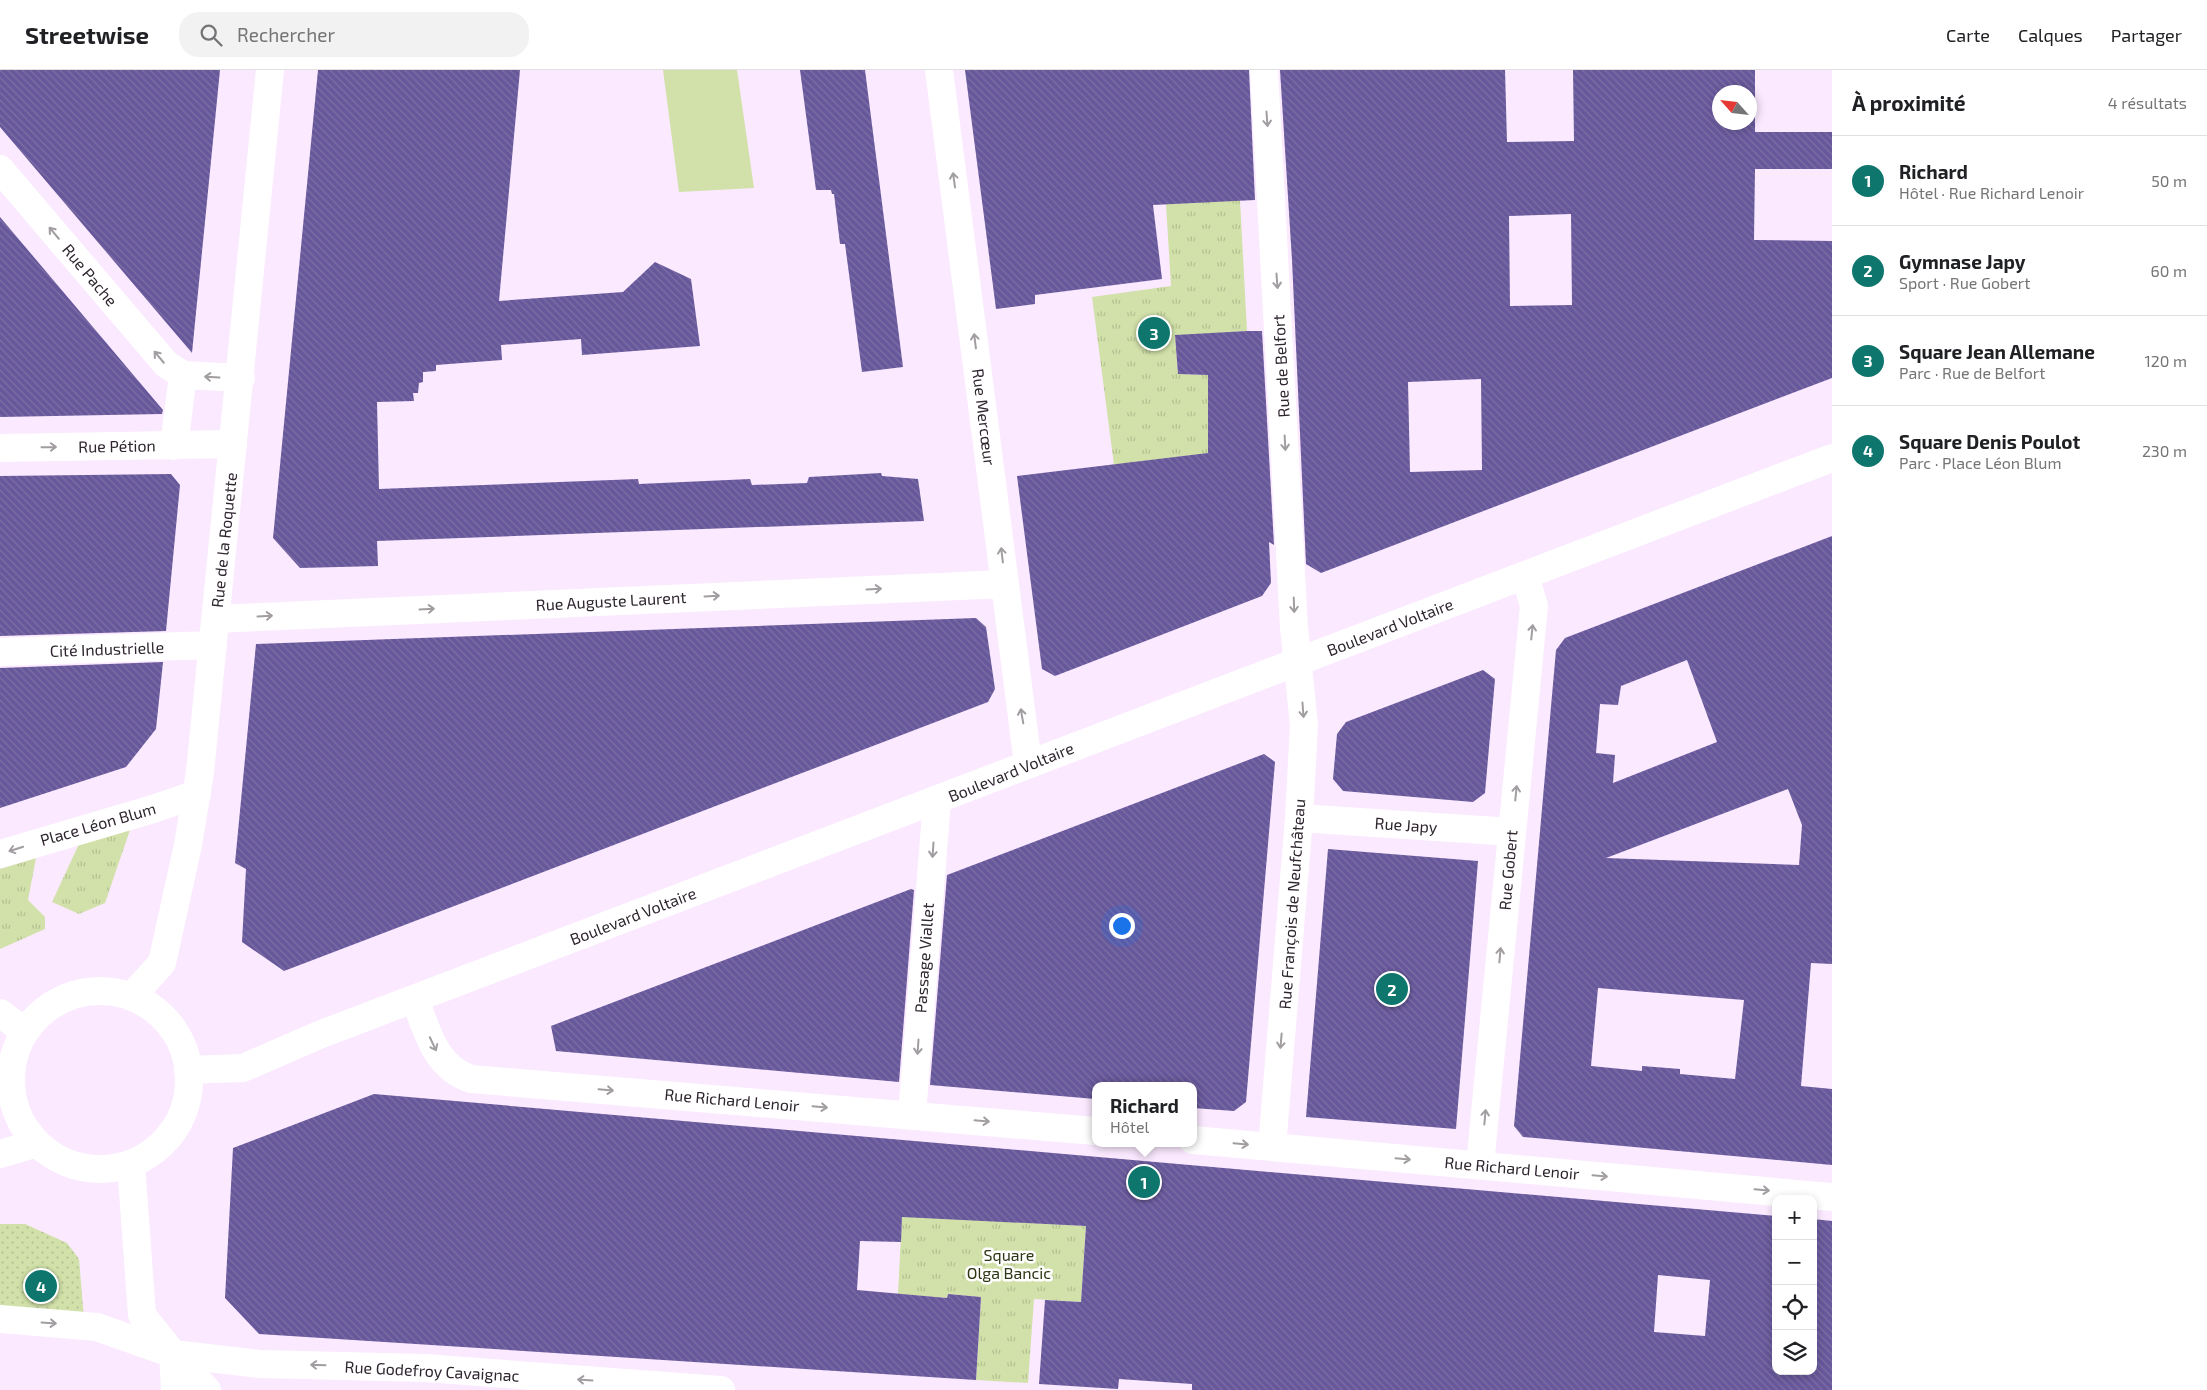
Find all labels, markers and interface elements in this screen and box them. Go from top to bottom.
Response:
search box [179,12,529,57]
text: Streetwise [25,20,149,49]
icon: search [197,21,225,49]
text: Rechercher [237,23,335,46]
text: Carte [1946,24,1990,46]
text: Calques [2018,24,2083,46]
text: Partager [2111,24,2182,46]
north arrow [1712,85,1757,130]
text: À proximité [1852,90,1966,115]
text: 4 résultats [2108,93,2187,112]
one-way arrow [1262,110,1271,126]
text: Richard [1899,160,1968,183]
text: 1 [1865,171,1871,190]
text: 50 m [2151,171,2187,190]
one-way arrow [948,173,958,189]
text: Hôtel · Rue Richard Lenoir [1899,183,2084,202]
one-way arrow [49,227,60,240]
street label: Rue Pache [59,240,122,310]
text: Gymnase Japy [1899,250,2026,273]
text: 2 [1863,261,1873,280]
text: 60 m [2151,261,2187,280]
one-way arrow [1272,273,1281,289]
text: Sport · Rue Gobert [1899,273,2030,292]
pin: 3 [1138,314,1170,352]
street label: Rue de Belfort [1268,314,1293,418]
one-way arrow [970,334,980,350]
text: Square Jean Allemane [1899,340,2095,363]
one-way arrow [154,350,165,363]
text: 3 [1863,351,1873,370]
text: 120 m [2144,351,2187,370]
text: Parc · Rue de Belfort [1899,363,2045,382]
street label: Rue Mercœur [969,367,1000,467]
one-way arrow [204,372,220,381]
text: Square Denis Poulot [1899,430,2080,453]
street label: Rue Pétion [78,435,156,456]
one-way arrow [1281,435,1290,451]
text: 4 [1863,441,1873,460]
text: 230 m [2142,441,2187,460]
one-way arrow [40,442,56,452]
text: Parc · Place Léon Blum [1899,453,2061,472]
street label: Rue de la Roquette [207,471,240,609]
one-way arrow [997,547,1007,563]
one-way arrow [866,584,882,593]
street label: Rue Auguste Laurent [535,587,687,614]
one-way arrow [703,591,719,601]
street label: Boulevard Voltaire [1324,594,1456,659]
one-way arrow [1289,597,1299,613]
one-way arrow [419,604,435,613]
one-way arrow [256,611,272,621]
one-way arrow [1527,624,1537,640]
street label: Cité Industrielle [49,637,164,660]
one-way arrow [1298,702,1307,718]
one-way arrow [1016,708,1026,724]
street label: Boulevard Voltaire [945,738,1076,805]
one-way arrow [1511,786,1521,802]
street label: Place Léon Blum [38,798,158,849]
street label: Rue François de Neufchâteau [1275,798,1309,1010]
street label: Rue Japy [1374,813,1439,836]
street label: Rue Gobert [1495,829,1520,911]
one-way arrow [928,842,938,858]
one-way arrow [9,845,24,854]
street label: Boulevard Voltaire [567,883,699,948]
street label: Passage Viallet [910,902,937,1014]
your location [1109,913,1135,939]
one-way arrow [1496,947,1505,963]
pin: 2 [1376,970,1408,1008]
one-way arrow [1276,1033,1286,1049]
one-way arrow [429,1036,438,1051]
one-way arrow [913,1038,922,1054]
popup [1092,1082,1197,1147]
street label: Rue Richard Lenoir [664,1084,801,1115]
one-way arrow [597,1085,613,1095]
text: Richard [1110,1094,1179,1117]
one-way arrow [812,1102,828,1112]
one-way arrow [1480,1109,1490,1125]
one-way arrow [974,1116,990,1126]
text: Hôtel [1110,1117,1149,1136]
one-way arrow [1233,1139,1249,1149]
street label: Rue Richard Lenoir [1444,1152,1581,1183]
one-way arrow [1395,1154,1411,1163]
pin: 1 [1128,1163,1160,1201]
one-way arrow [1592,1171,1608,1181]
one-way arrow [1753,1186,1769,1195]
map controls [1772,1195,1817,1375]
button: + [1772,1195,1817,1240]
button: − [1772,1240,1817,1285]
park label: Square Olga Bancic [967,1245,1051,1282]
pin: 4 [25,1267,57,1305]
button: locate [1772,1285,1817,1330]
one-way arrow [40,1319,56,1328]
button: layers [1772,1330,1817,1375]
street label: Rue Godefroy Cavaignac [344,1356,520,1385]
one-way arrow [310,1361,326,1370]
one-way arrow [577,1375,593,1385]

